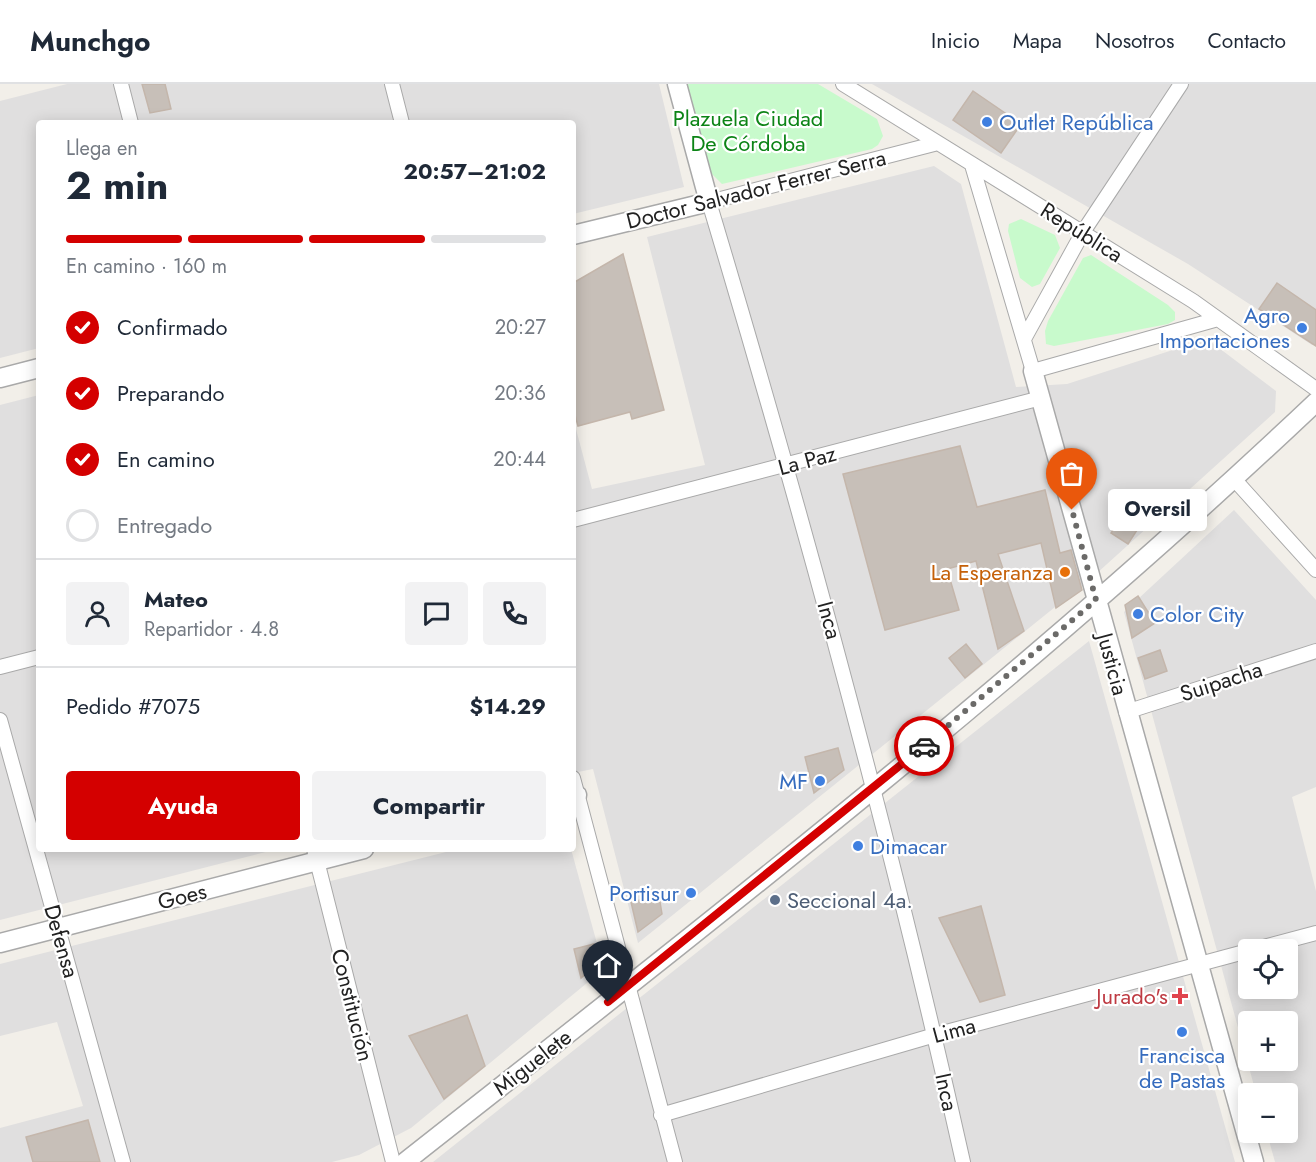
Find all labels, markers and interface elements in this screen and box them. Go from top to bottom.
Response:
text: Munchgo [30,21,151,62]
text: Inicio [931,26,980,56]
text: Mapa [1013,26,1062,56]
text: Nosotros [1095,26,1174,56]
text: Contacto [1207,26,1286,56]
park label: Plazuela Ciudad De Córdoba [673,102,823,159]
place label: Outlet República [999,106,1154,138]
marker: Outlet República [980,115,994,129]
text: Llega en [66,134,138,163]
street label: Doctor Salvador Ferrer Serra [623,141,889,237]
text: 20:57–21:02 [404,155,546,187]
text: 2 min [66,157,168,214]
street label: República [1034,194,1130,270]
text: En camino · 160 m [66,252,227,281]
place label: Agro Importaciones [1159,299,1290,356]
icon: check [66,311,99,344]
text: Confirmado [117,311,227,343]
text: 20:27 [495,313,546,342]
marker: Agro Importaciones [1295,321,1309,335]
icon: check [66,377,99,410]
text: Preparando [117,377,225,409]
text: 20:36 [494,379,546,408]
street label: La Paz [774,437,840,483]
icon: check [66,443,99,476]
text: En camino [117,443,215,475]
text: 20:44 [493,445,546,474]
pin [1046,448,1097,510]
icon: bag [1055,457,1088,490]
callout: Oversil [1108,489,1207,531]
text: Oversil [1124,495,1191,524]
text: Entregado [117,509,212,541]
place label: La Esperanza [931,556,1053,588]
marker: La Esperanza [1058,565,1072,579]
button: person [66,582,129,645]
button: chat [405,582,468,645]
button: phone [483,582,546,645]
text: Mateo [144,583,208,615]
street label: Inca [810,597,850,643]
place label: Color City [1150,598,1244,630]
marker: Color City [1131,607,1145,621]
text: Repartidor · 4.8 [144,615,279,644]
street label: Justicia [1089,626,1137,699]
street label: Suipacha [1176,653,1266,709]
text: Pedido #7075 [66,690,200,722]
text: $14.29 [470,690,546,722]
courier [894,716,954,776]
icon: car [908,730,941,763]
place label: MF [779,765,808,797]
button: Ayuda [66,771,300,840]
button: Compartir [312,771,546,840]
marker: MF [813,774,827,788]
place label: Dimacar [870,830,948,862]
marker: Dimacar [851,839,865,853]
street label: Goes [154,874,210,917]
place label: Portisur [609,877,679,909]
place label: Seccional 4a. [787,884,913,916]
marker: Portisur [684,886,698,900]
marker: Seccional 4a. [768,893,782,907]
street label: Defensa [36,901,88,981]
map controls [1238,939,1298,1143]
button: locate [1238,939,1298,999]
pin [582,940,633,1002]
street label: Constitución [324,945,382,1065]
icon: home [591,949,624,982]
place label: Jurado's [1093,980,1168,1012]
marker: Jurado's [1173,989,1187,1003]
street label: Lima [929,1009,979,1051]
button: + [1238,1011,1298,1071]
street label: Miguelete [486,1021,578,1103]
marker: Francisca de Pastas [1175,1025,1189,1039]
place label: Francisca de Pastas [1139,1039,1225,1096]
street label: Inca [927,1070,967,1114]
button: − [1238,1083,1298,1143]

